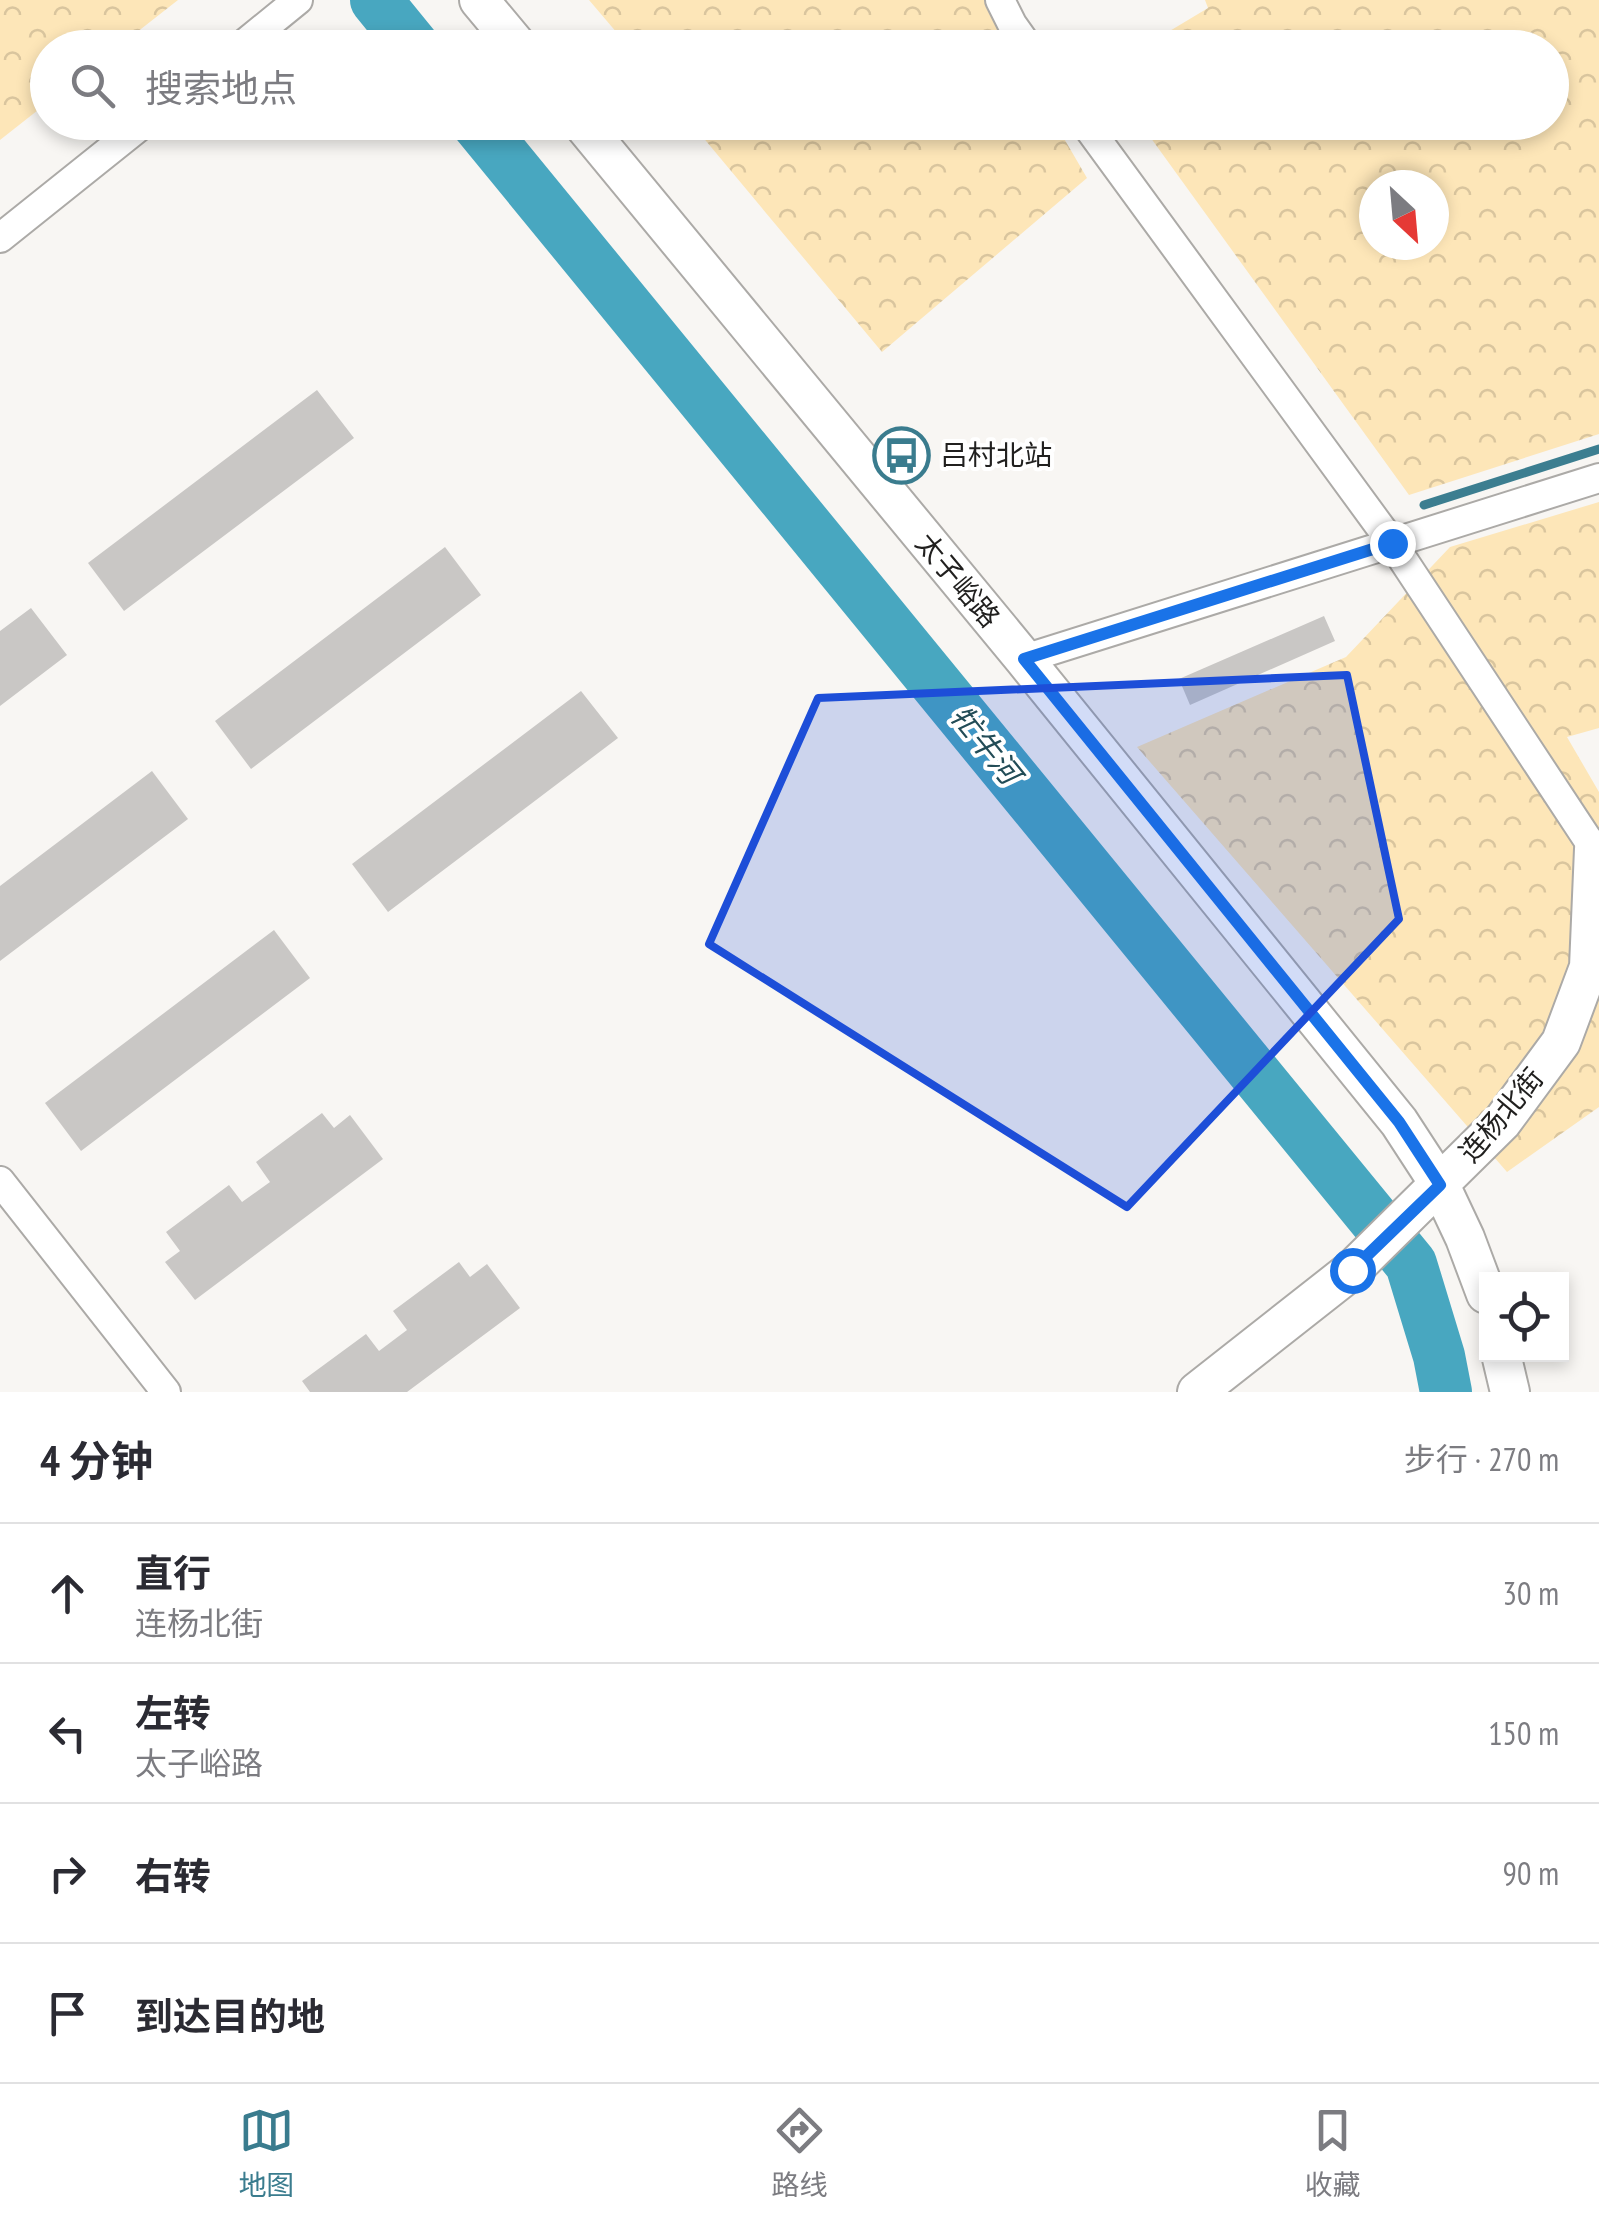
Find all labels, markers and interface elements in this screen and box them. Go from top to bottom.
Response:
search box [30,30,1569,140]
icon: search [65,58,120,113]
text: 搜索地点 [145,63,297,112]
north arrow [1359,170,1449,260]
bus stop icon: 吕村北站 [871,425,931,485]
place label: 吕村北站 [940,436,1052,473]
route end [1370,521,1416,567]
street label: 太子峪路 [908,525,1009,634]
water label: 牤牛河 [943,697,1033,795]
street label: 连杨北街 [1450,1060,1551,1169]
route start [1330,1248,1376,1294]
map controls [1479,1272,1569,1362]
button: locate [1479,1272,1569,1362]
text: 4 分钟 [40,1433,153,1488]
text: 步行 · 270 m [1404,1438,1559,1480]
text: 直行 [135,1548,211,1597]
icon: ahead [40,1566,95,1621]
text: 30 m [1503,1572,1559,1614]
text: 连杨北街 [135,1602,263,1644]
text: 左转 [135,1688,211,1737]
icon: left [40,1706,95,1761]
text: 150 m [1488,1712,1559,1754]
text: 太子峪路 [135,1742,263,1784]
icon: right [40,1846,95,1901]
text: 右转 [135,1851,211,1900]
text: 90 m [1503,1852,1559,1894]
icon: arrive [40,1986,95,2041]
text: 到达目的地 [135,1991,325,2040]
tab: 地图 [238,2103,295,2203]
tab: 路线 [771,2103,828,2203]
tab: 收藏 [1304,2103,1361,2203]

